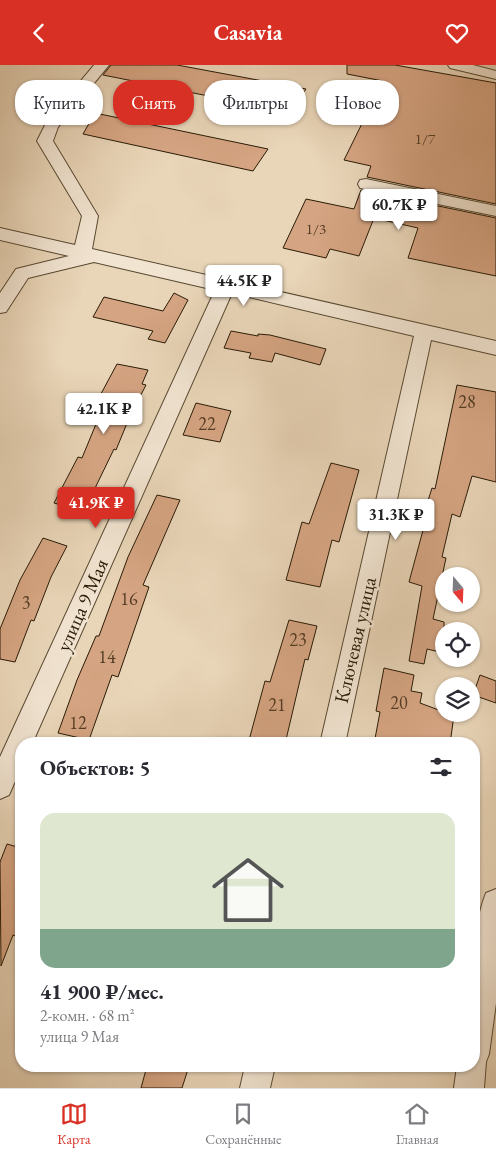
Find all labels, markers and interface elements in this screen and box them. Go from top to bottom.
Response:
text: Casavia [214,18,282,47]
icon: back [25,19,53,47]
icon: heart [443,19,471,47]
chip: Купить [15,80,103,125]
chip: Снять [113,80,194,125]
chip: Фильтры [204,80,306,125]
chip: Новое [316,80,399,125]
house number: 1/7 [415,129,436,148]
pin: 60.7K ₽ [353,189,445,231]
text: 60.7K ₽ [371,194,427,215]
house number: 1/3 [306,219,326,238]
pin: 44.5K ₽ [198,265,290,307]
text: 44.5K ₽ [216,270,272,291]
house number: 28 [458,390,476,413]
pin: 42.1K ₽ [58,393,150,435]
text: 42.1K ₽ [76,398,132,419]
house number: 22 [198,412,216,435]
pin: 41.9K ₽ [50,487,142,529]
text: 41.9K ₽ [68,492,124,513]
pin: 31.3K ₽ [350,499,442,541]
text: 31.3K ₽ [368,504,424,525]
street label: улица 9 Мая [50,555,114,655]
north arrow [435,567,480,613]
map controls [435,567,480,722]
street label: Ключевая улица [328,574,382,706]
house number: 16 [120,587,138,610]
house number: 3 [22,591,30,614]
button: locate [435,622,480,667]
house number: 23 [289,628,307,651]
house number: 14 [98,645,116,668]
button: layers [435,677,480,722]
house number: 20 [390,691,408,714]
house number: 21 [268,693,286,716]
house number: 12 [69,711,87,734]
icon: filters [427,753,455,781]
text: Объектов: 5 [40,754,151,781]
icon: home [203,845,293,935]
text: 41 900 ₽/мес. [40,978,164,1005]
text: 2-комн. · 68 m² [40,1005,135,1026]
text: улица 9 Мая [40,1026,119,1047]
tab: Карта [57,1100,91,1148]
tab: Сохранённые [205,1100,282,1148]
tab: Главная [396,1100,439,1148]

